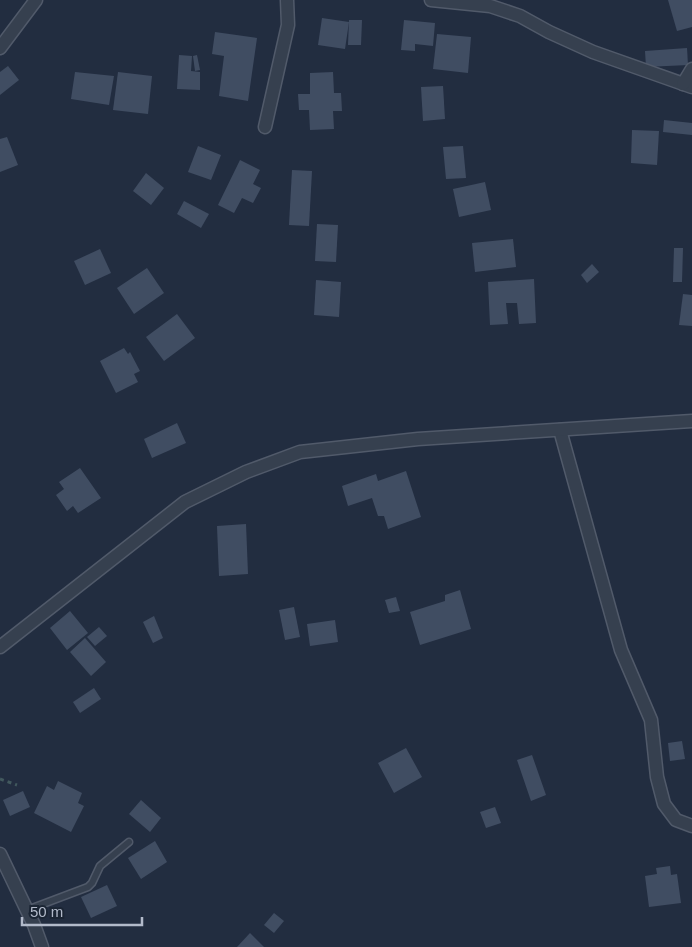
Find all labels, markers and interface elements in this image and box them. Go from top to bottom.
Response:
scale bar [22,894,142,926]
text: 50 m [30,903,63,920]

